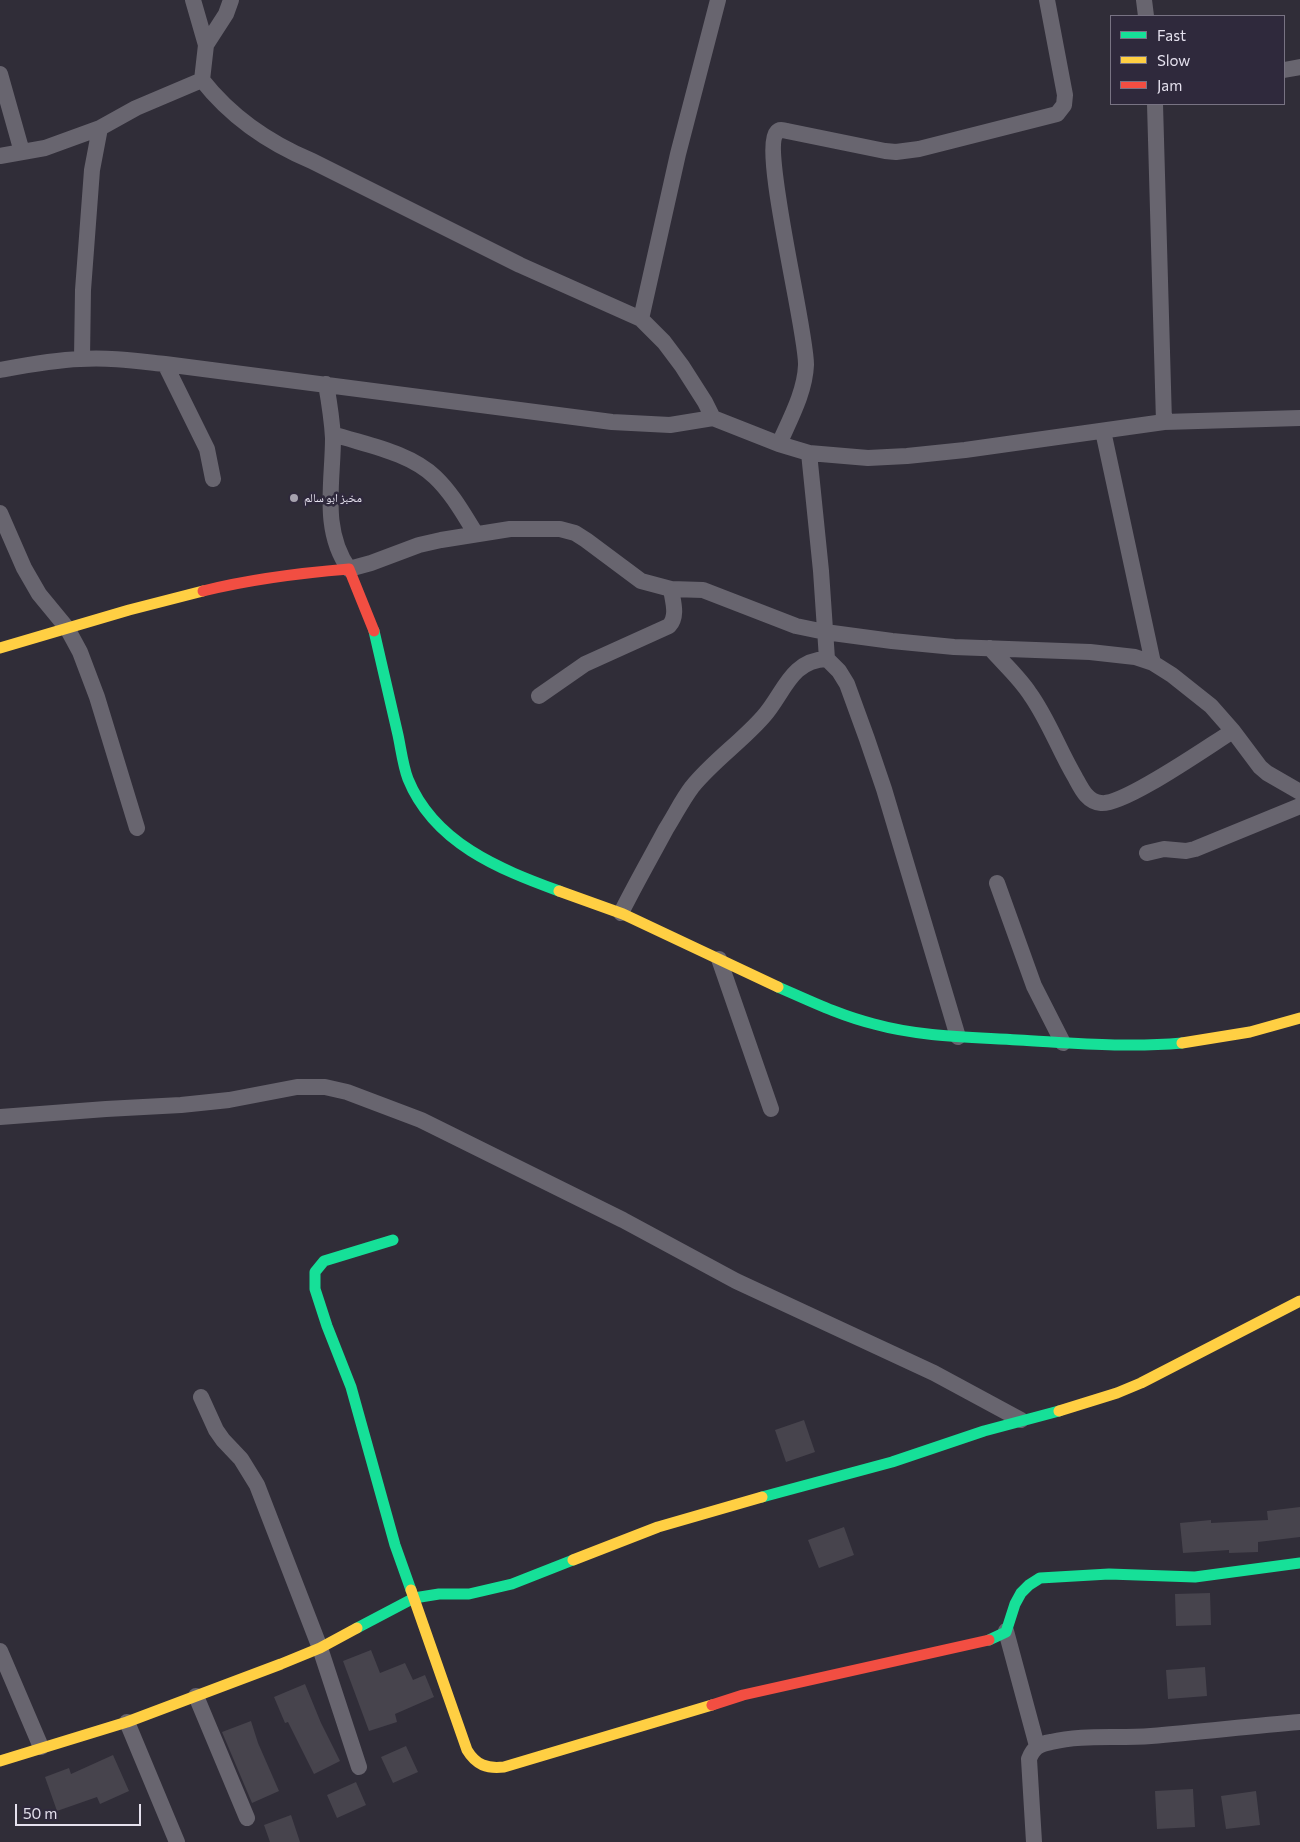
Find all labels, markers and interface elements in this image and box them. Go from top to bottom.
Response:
legend [1110,15,1285,105]
text: Fast [1157,26,1186,44]
text: Slow [1157,51,1190,69]
text: Jam [1157,76,1182,94]
place label: مخبز ابو سالم [304,491,362,505]
marker: مخبز ابو سالم [288,492,300,504]
scale bar [18,1794,144,1826]
text: 50 m [23,1804,57,1822]

